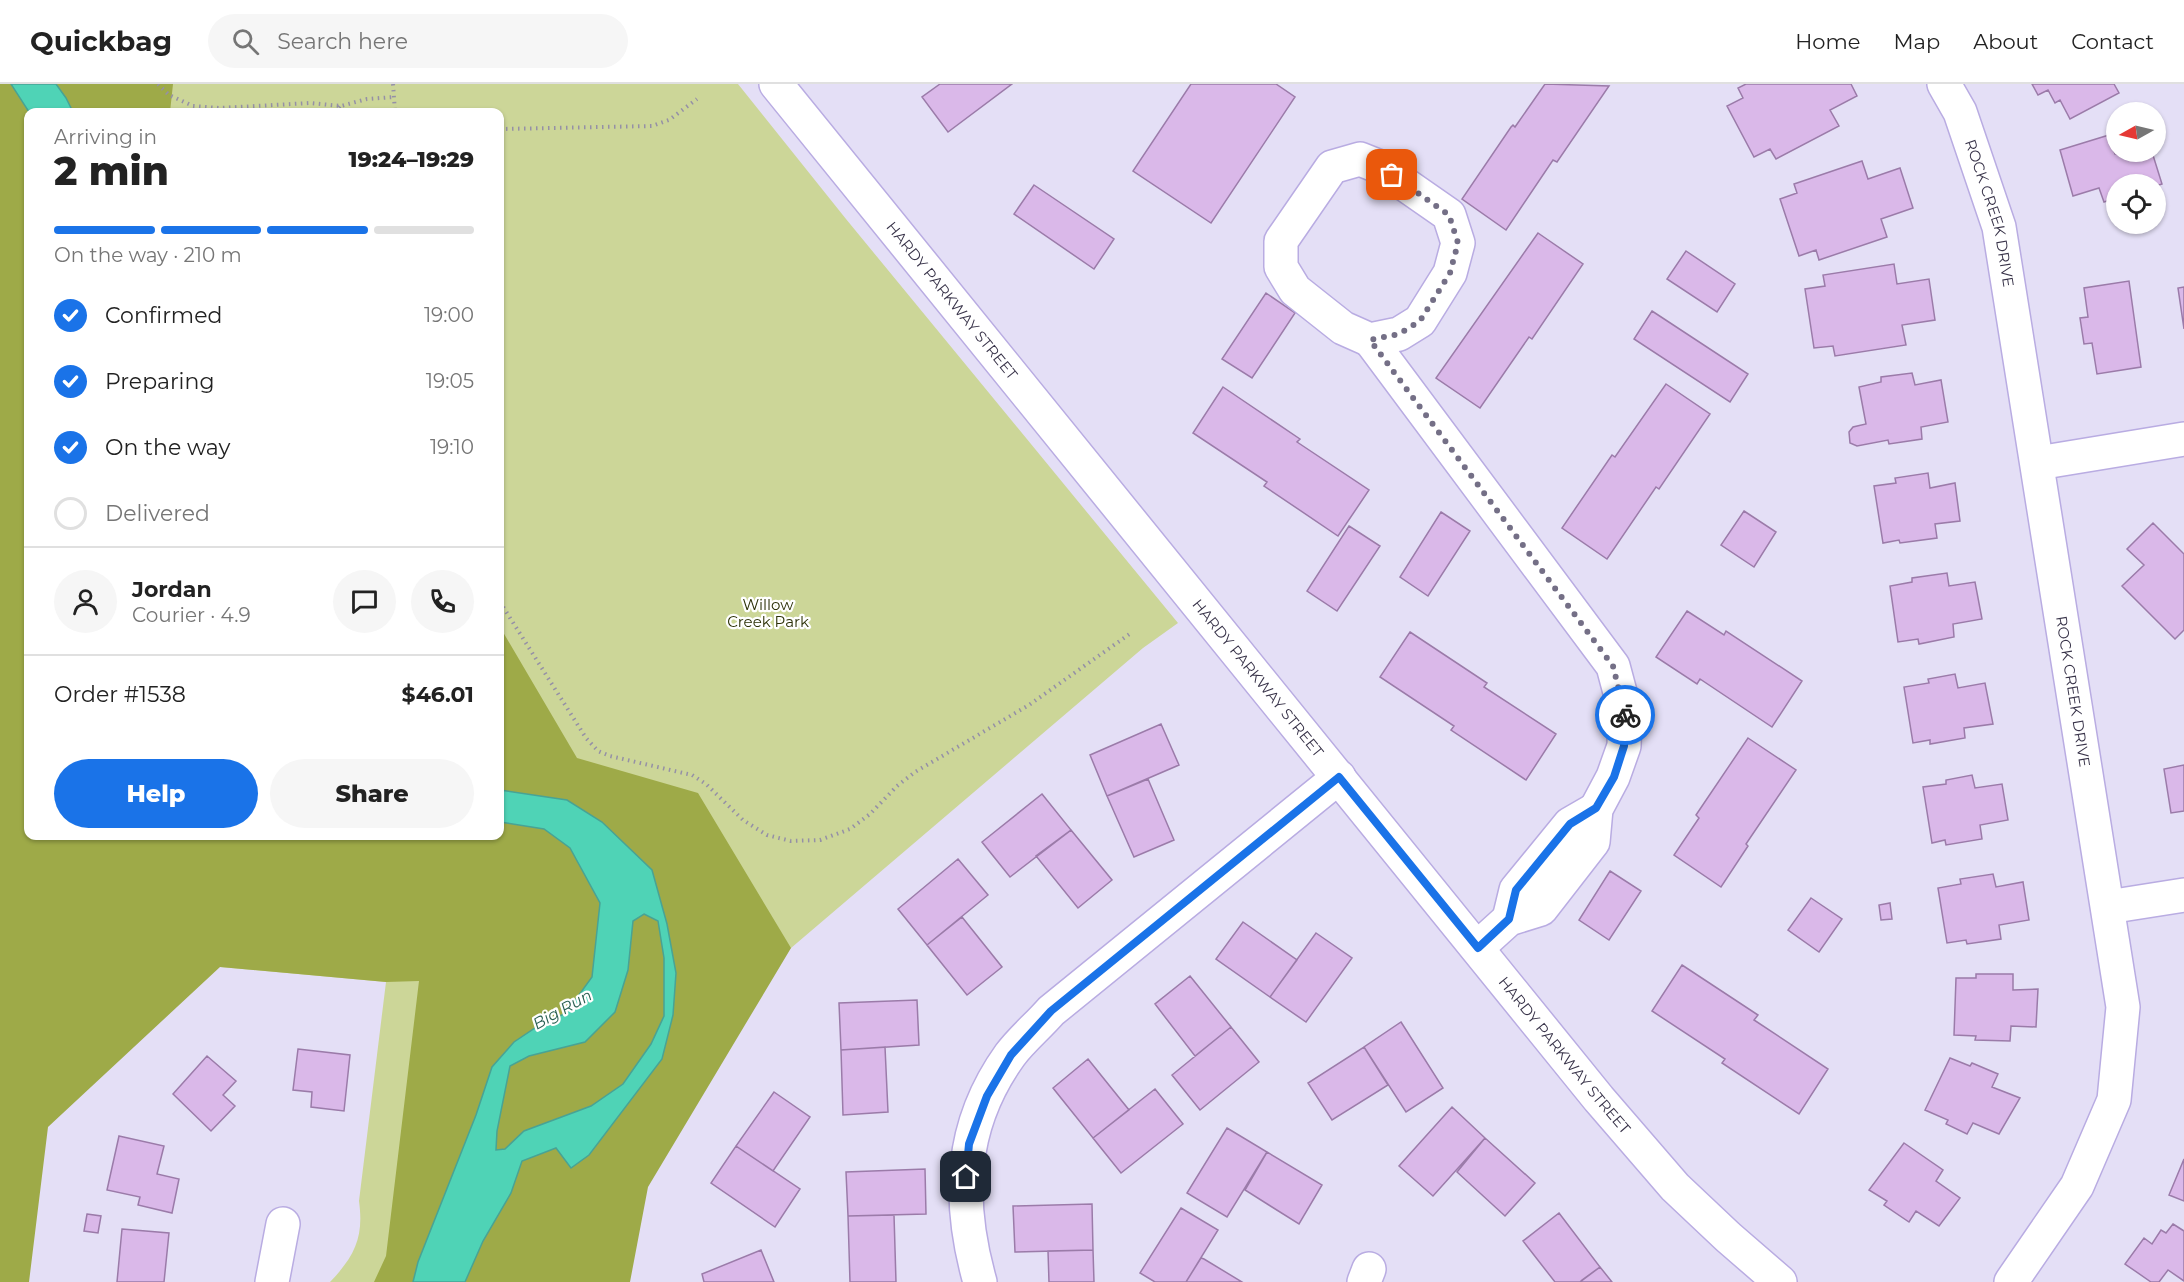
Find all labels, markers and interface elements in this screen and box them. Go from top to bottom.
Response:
search box [208,14,628,68]
text: Quickbag [30,24,172,58]
icon: search [229,25,262,58]
text: Search here [277,28,408,55]
text: Home [1795,29,1860,54]
text: Map [1893,29,1940,54]
text: About [1973,29,2038,54]
text: Contact [2071,29,2154,54]
north arrow [2106,102,2166,162]
map controls [2106,102,2166,234]
text: Arriving in [54,125,157,149]
street label: ROCK CREEK DRIVE [1961,137,2018,288]
text: 19:24–19:29 [349,146,474,173]
text: 2 min [54,147,169,195]
pin [1366,149,1417,200]
icon: bag [1375,158,1408,191]
button: locate [2106,174,2166,234]
street label: HARDY PARKWAY STREET [882,218,1022,384]
text: On the way · 210 m [54,243,242,267]
icon: check [54,299,87,332]
text: Confirmed [105,302,222,329]
text: 19:00 [424,303,474,327]
icon: check [54,365,87,398]
text: Preparing [105,368,214,395]
text: 19:05 [426,369,474,393]
icon: check [54,431,87,464]
text: On the way [105,434,230,461]
text: 19:10 [430,435,474,459]
text: Delivered [105,500,210,527]
button: person [54,570,117,633]
button: chat [333,570,396,633]
button: phone [411,570,474,633]
text: Jordan [132,576,212,603]
park label: Willow Creek Park [727,595,809,631]
street label: HARDY PARKWAY STREET [1188,595,1328,761]
text: Courier · 4.9 [132,603,251,627]
street label: ROCK CREEK DRIVE [2052,614,2095,768]
text: Order #1538 [54,681,186,708]
text: $46.01 [401,681,474,708]
courier [1595,685,1655,745]
icon: bike [1609,699,1642,732]
button: Help [54,759,258,828]
button: Share [270,759,474,828]
street label: HARDY PARKWAY STREET [1495,973,1635,1138]
water label: Big Run [529,985,595,1033]
pin [940,1151,991,1202]
icon: home [949,1160,982,1193]

